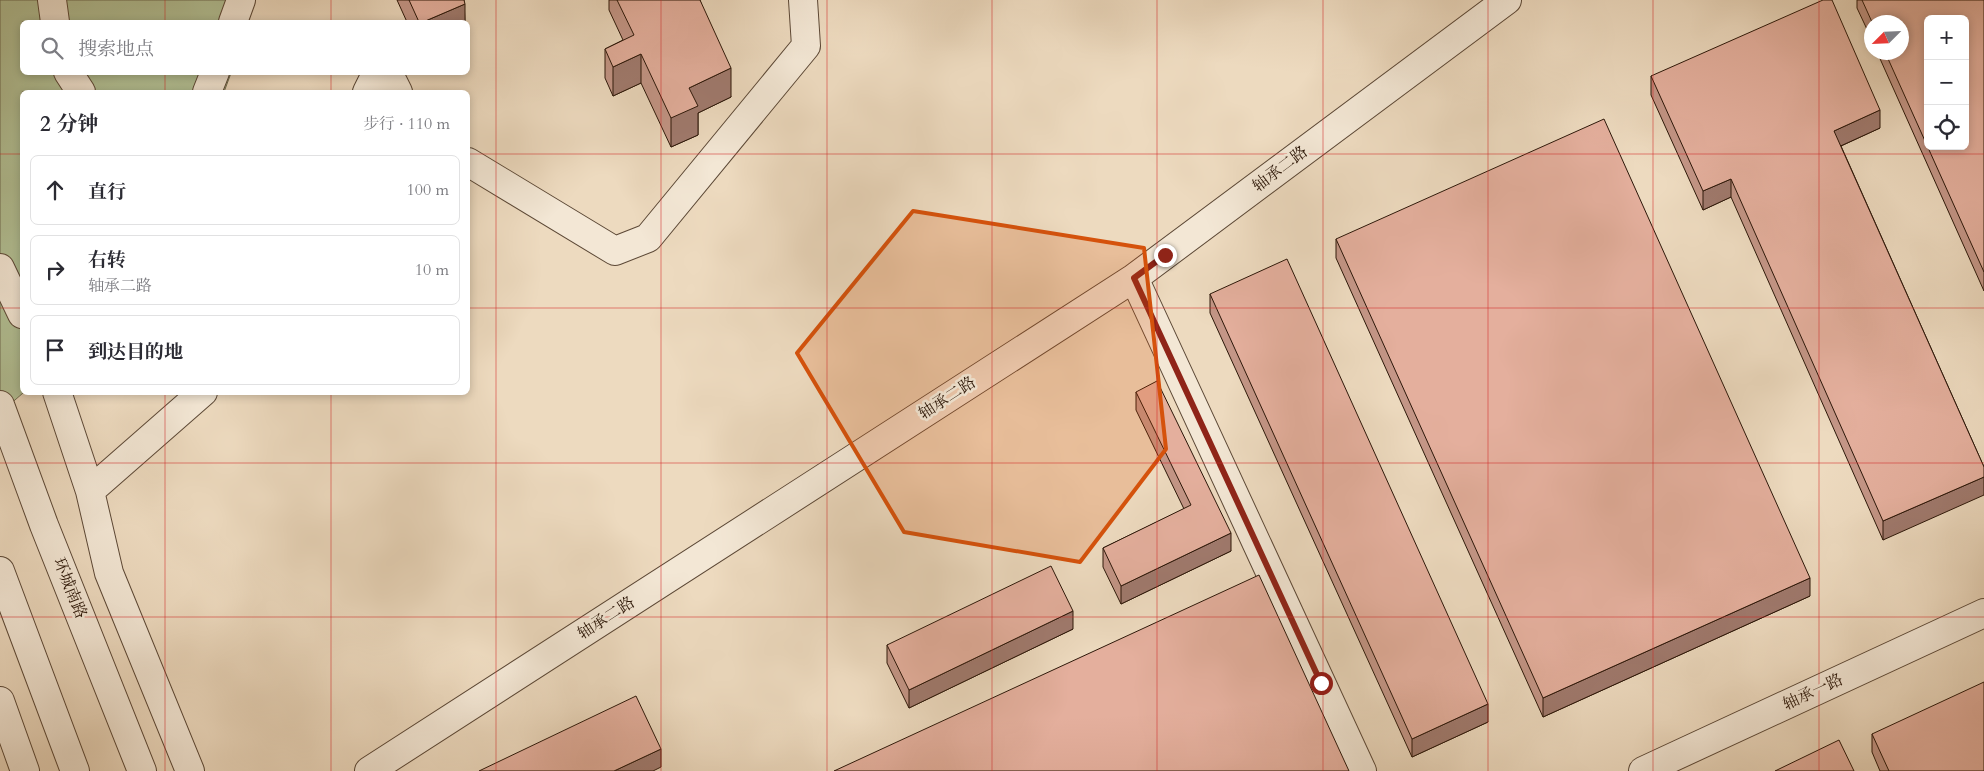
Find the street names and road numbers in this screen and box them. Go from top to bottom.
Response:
street label: 轴承二路 [1248,141,1312,197]
street label: 轴承二路 [914,371,980,425]
street label: 环城南路 [48,554,92,622]
street label: 轴承二路 [573,591,639,645]
street label: 轴承一路 [1779,669,1847,715]

